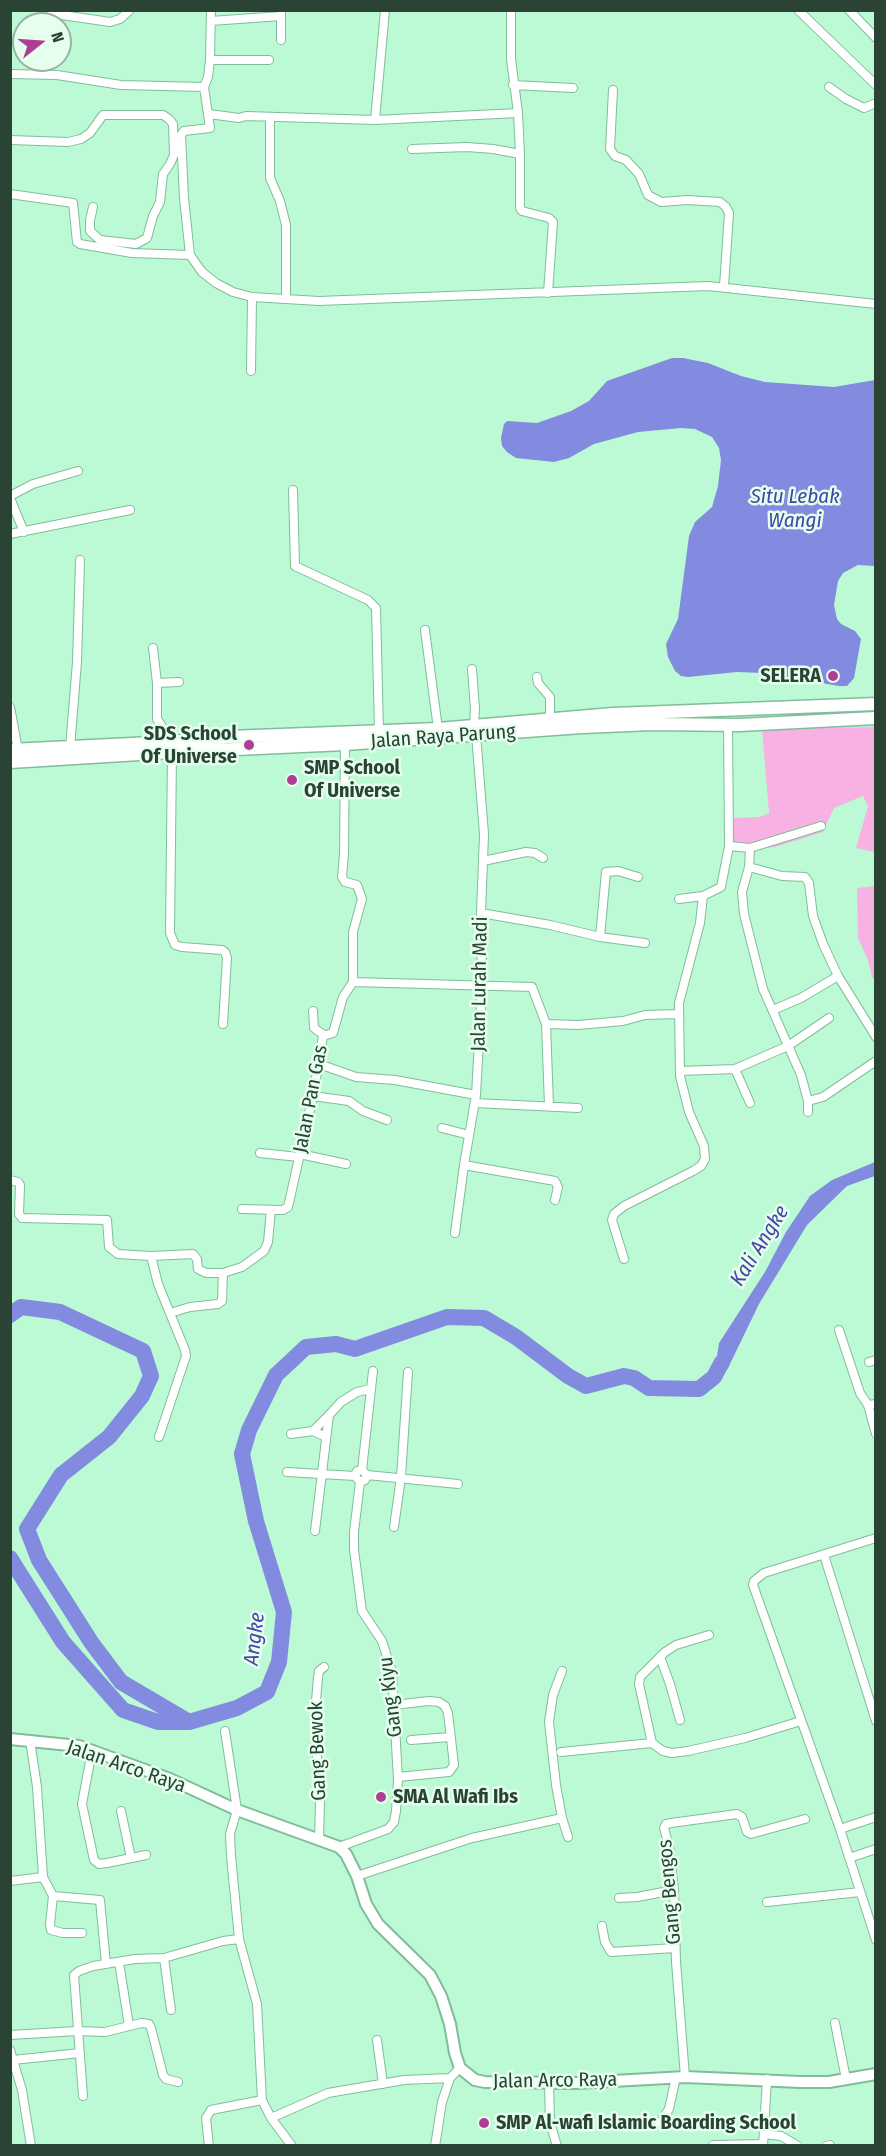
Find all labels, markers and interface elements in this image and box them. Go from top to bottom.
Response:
north arrow [12,12,72,72]
text: N [47,30,68,45]
water label: Situ Lebak Wangi [750,484,840,534]
place label: SELERA [760,664,821,688]
marker: SELERA [826,669,840,683]
street label: Jalan Raya Parung [370,720,516,754]
place label: SDS School Of Universe [141,722,237,769]
marker: SDS School Of Universe [242,738,256,752]
place label: SMP School Of Universe [304,756,400,803]
marker: SMP School Of Universe [285,773,299,787]
street label: Jalan Lurah Madi [467,916,493,1052]
street label: Jalan Pan Gas [289,1043,333,1155]
water label: Kali Angke [725,1201,795,1291]
water label: Angke [239,1611,271,1667]
street label: Gang Kiyu [374,1655,408,1739]
street label: Gang Bewok [304,1701,332,1801]
street label: Jalan Arco Raya [63,1735,189,1799]
place label: SMA Al Wafi Ibs [393,1785,518,1809]
marker: SMA Al Wafi Ibs [374,1790,388,1804]
street label: Gang Bengos [653,1838,687,1946]
street label: Jalan Arco Raya [493,2068,617,2094]
place label: SMP Al-wafi Islamic Boarding School [496,2111,796,2135]
marker: SMP Al-wafi Islamic Boarding School [477,2116,491,2130]

